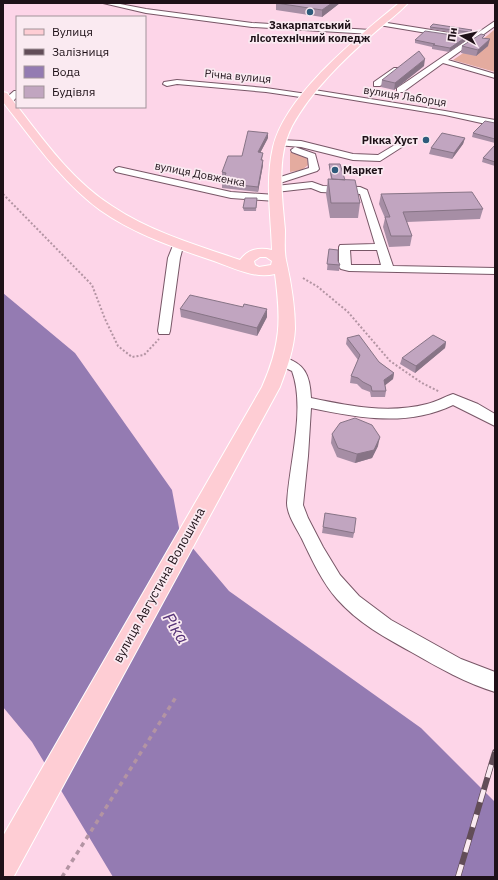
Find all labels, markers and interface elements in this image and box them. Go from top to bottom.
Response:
marker: Закарпатський лісотехнічний коледж [305,7,315,17]
legend [16,16,146,108]
north arrow [442,16,482,56]
place label: Закарпатський лісотехнічний коледж [250,18,371,45]
text: Вулиця [52,24,93,39]
text: Пн [444,26,460,43]
text: Залізниця [52,44,109,59]
text: Вода [52,64,81,79]
street label: Річна вулиця [204,66,272,86]
street label: вулиця Лаборця [363,83,447,109]
text: Будівля [52,84,95,99]
place label: Рікка Хуст [362,133,419,147]
marker: Рікка Хуст [421,135,431,145]
street label: вулиця Довженка [154,158,247,190]
place label: Маркет [343,163,383,177]
marker: Маркет [330,165,340,175]
street label: вулиця Августина Волошина [109,504,209,666]
water label: Ріка [158,608,194,648]

